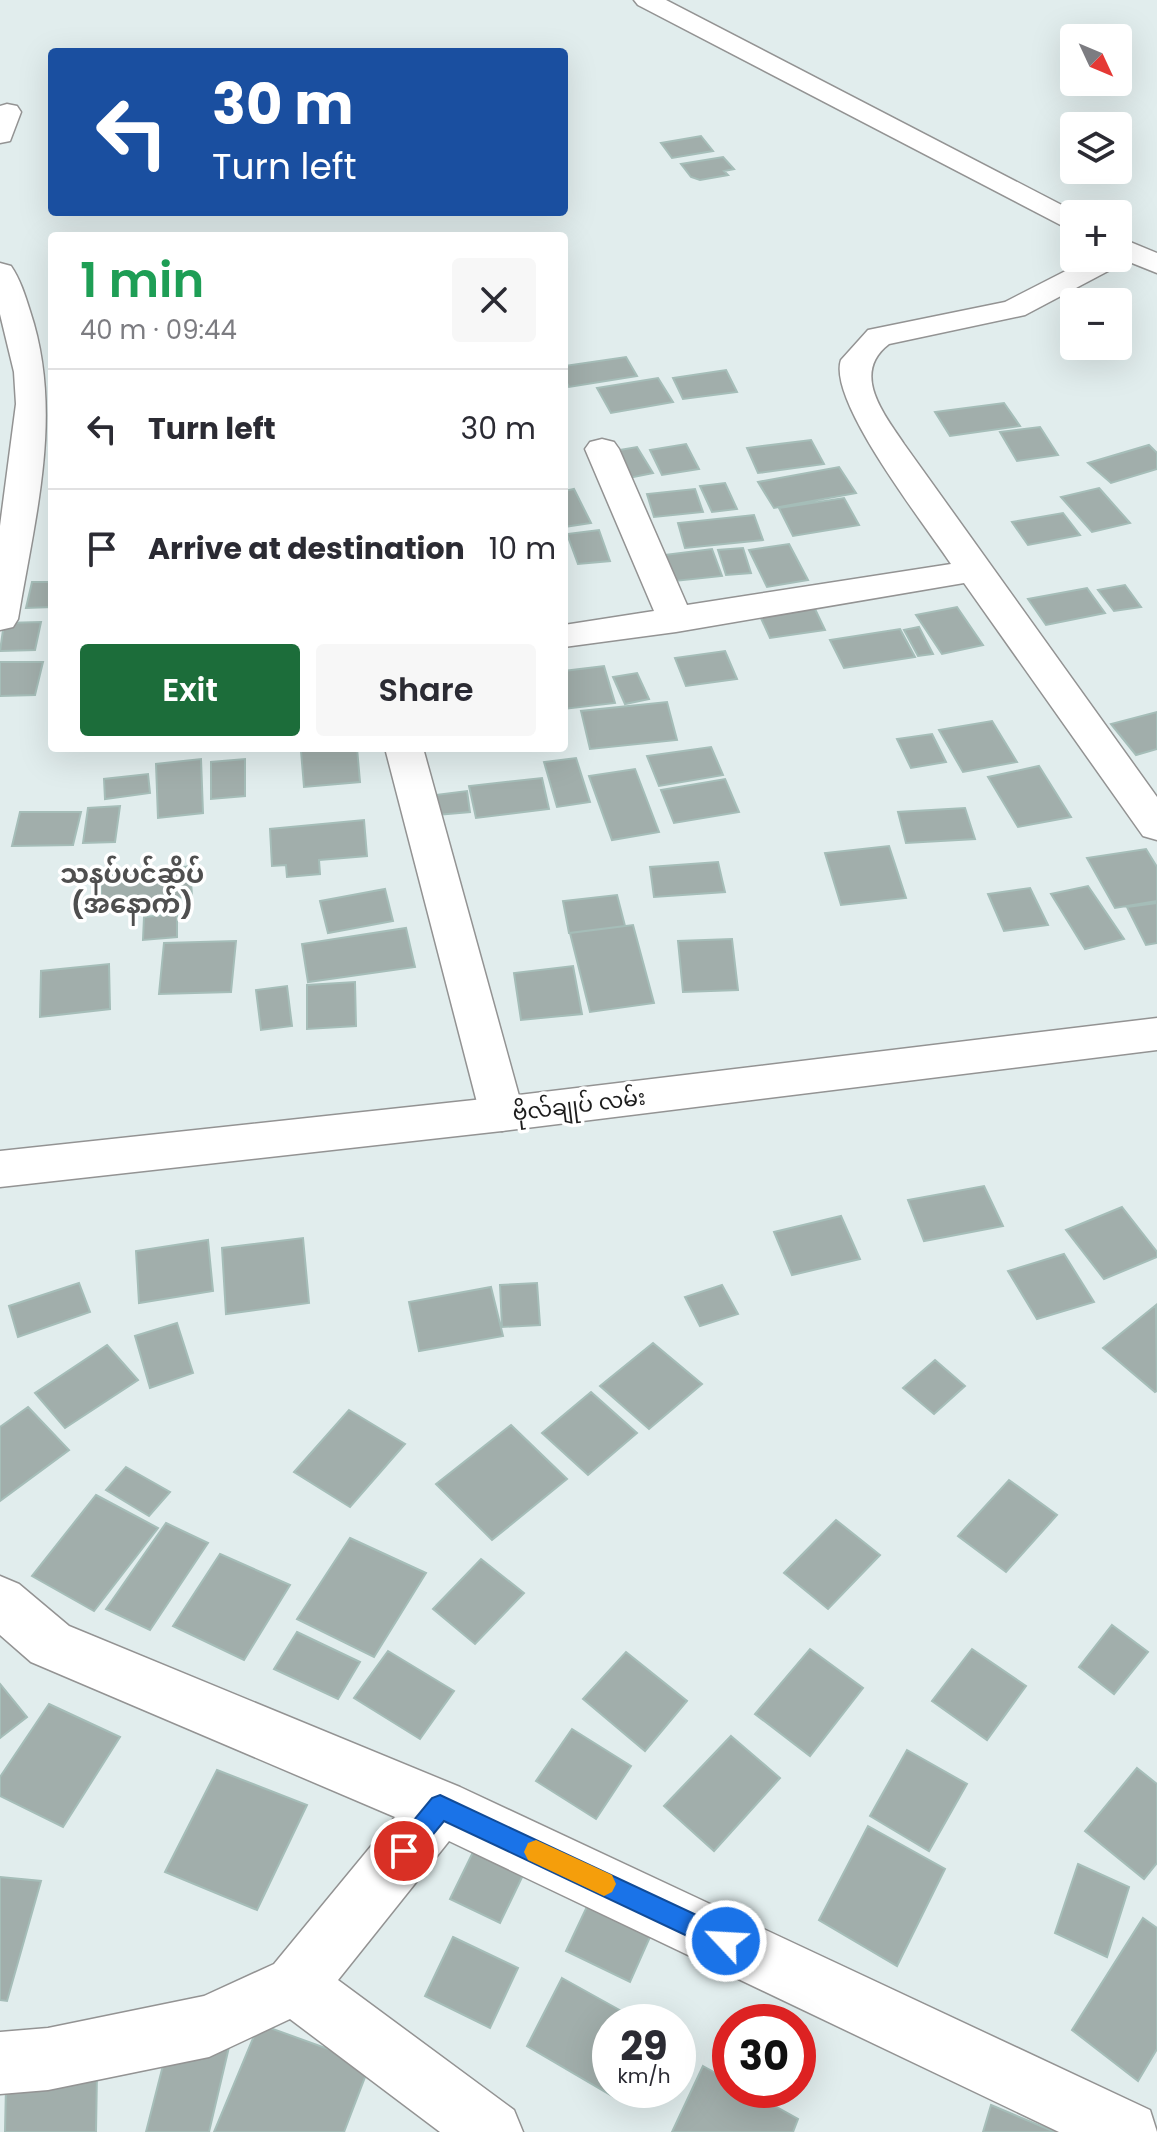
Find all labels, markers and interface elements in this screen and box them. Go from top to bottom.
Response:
north arrow [1060,24,1132,96]
map controls [1060,24,1132,360]
text: 30 m [212,65,354,144]
icon: left [80,80,184,184]
button: layers [1060,112,1132,184]
text: Turn left [212,141,357,192]
button: + [1060,200,1132,272]
text: 1 min [80,247,204,314]
button: close [452,258,536,342]
button: − [1060,288,1132,360]
text: 40 m · 09:44 [80,312,237,348]
icon: left [80,407,124,451]
text: Turn left [148,407,276,450]
text: 30 m [461,407,536,450]
icon: arrive [80,527,124,571]
text: Arrive at destination [148,527,465,570]
text: 10 m [489,527,556,570]
button: Exit [80,644,300,736]
button: Share [316,644,536,736]
district label: သနပ်ပင်ဆိပ် (အနောက်) [60,855,204,926]
street label: ဗိုလ်ချုပ် လမ်း [511,1081,648,1132]
pin [370,1817,438,1885]
icon: arrive [382,1829,426,1873]
position arrow [684,1899,768,1983]
speed limit sign: 30 [712,2004,816,2108]
text: 29 [620,2018,668,2074]
text: km/h [617,2062,671,2090]

